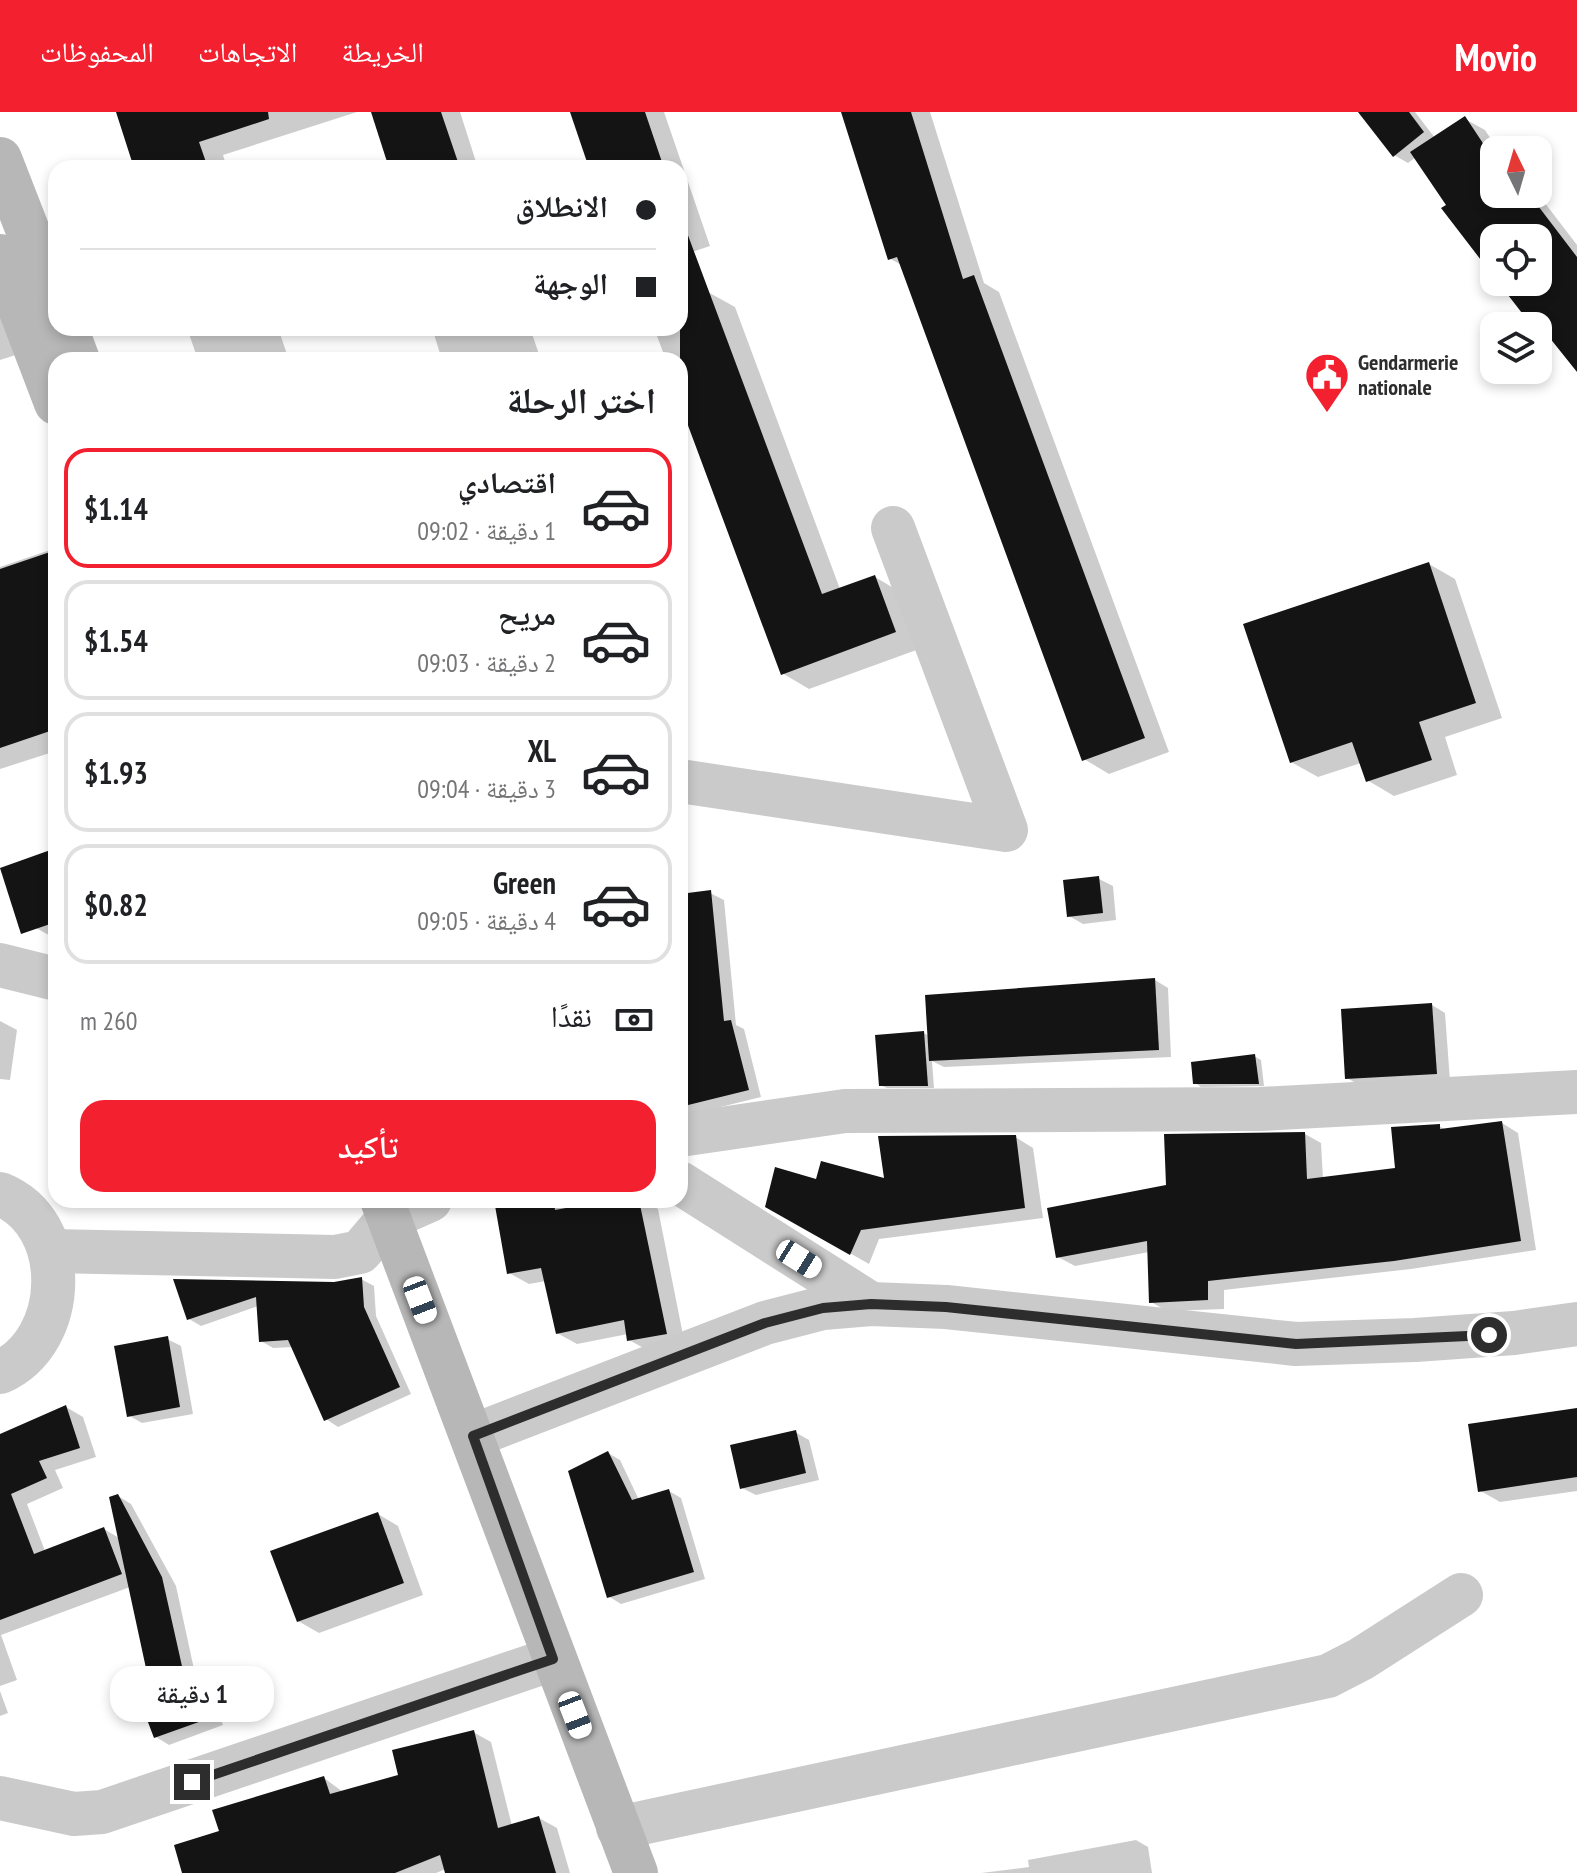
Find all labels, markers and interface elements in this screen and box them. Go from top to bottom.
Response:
text: Movio [1455,32,1537,81]
text: المحفوظات [40,33,154,70]
text: الاتجاهات [198,33,297,70]
text: الخريطة [341,33,424,70]
north arrow [1480,136,1552,208]
map controls [1480,136,1552,384]
text: الانطلاق [515,186,608,225]
button: locate [1480,224,1552,296]
text: الوجهة [533,263,608,302]
button: layers [1480,312,1552,384]
place label: Gendarmerie nationale [1358,348,1458,401]
public building icon: Gendarmerie nationale [1303,351,1351,414]
text: اختر الرحلة [507,376,656,423]
text: اقتصادي [458,462,556,501]
icon: car [580,472,652,544]
text: $1.14 [84,489,148,528]
text: 1 دقيقة · 09:02 [417,514,556,547]
text: مريح [498,594,556,633]
icon: car [580,604,652,676]
text: $1.54 [84,621,148,660]
text: 2 دقيقة · 09:03 [417,646,556,679]
text: XL [527,731,556,770]
icon: car [580,736,652,808]
text: $1.93 [84,753,148,792]
text: 3 دقيقة · 09:04 [417,772,556,805]
text: Green [493,863,556,902]
icon: car [580,868,652,940]
text: $0.82 [84,885,148,924]
text: 4 دقيقة · 09:05 [417,904,556,937]
text: نقدًا [551,996,592,1035]
icon: cash [612,998,656,1042]
text: 260 m [80,1004,138,1037]
button: تأكيد [80,1100,656,1192]
car [772,1236,826,1282]
car [400,1273,440,1327]
route start [1471,1317,1507,1353]
callout: 1 دقيقة [110,1666,274,1722]
text: 1 دقيقة [156,1677,228,1710]
car [555,1688,595,1742]
route end [174,1764,210,1800]

